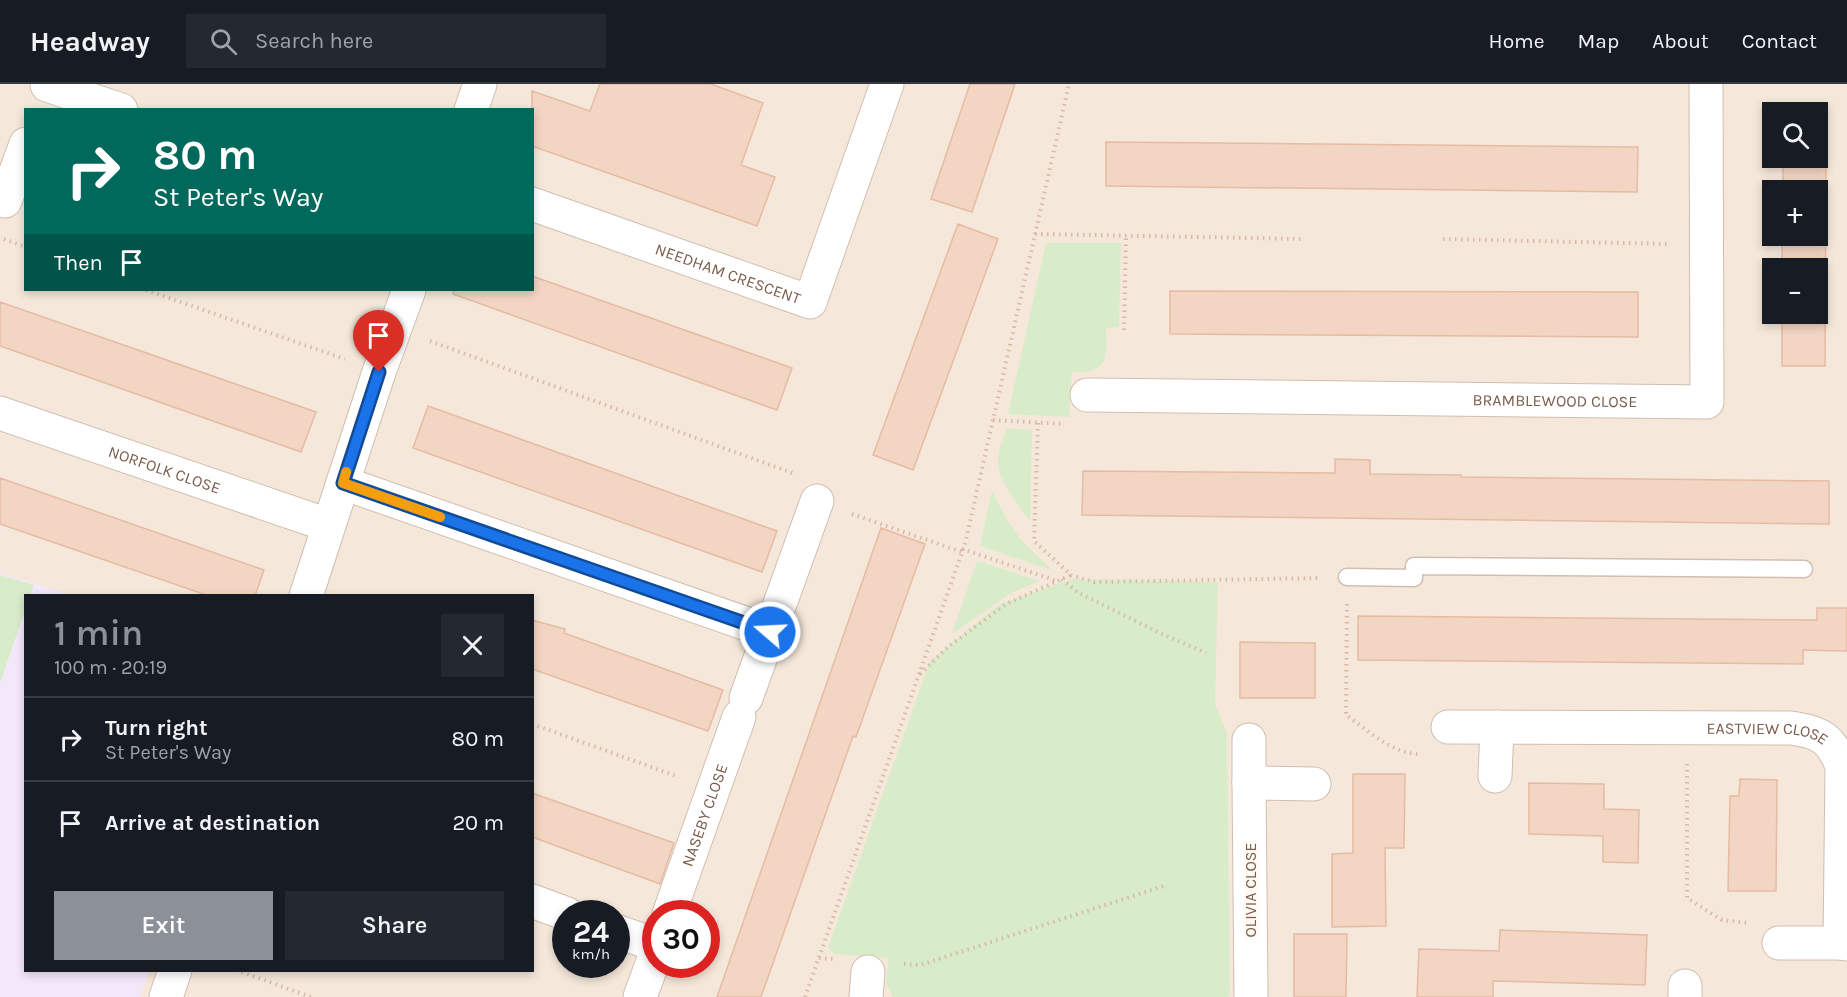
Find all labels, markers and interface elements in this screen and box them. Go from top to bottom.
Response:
search box [186,14,606,68]
text: Headway [30,25,150,58]
icon: search [207,25,240,58]
text: Search here [255,28,373,54]
text: Home [1489,29,1545,53]
text: Map [1578,29,1619,53]
text: About [1652,29,1709,53]
text: Contact [1742,29,1817,53]
map controls [1762,102,1828,324]
button: search [1762,102,1828,168]
text: 80 m [153,130,257,180]
icon: right [54,132,132,210]
button: + [1762,180,1828,246]
text: St Peter's Way [153,181,323,213]
street label: NEEDHAM CRESCENT [653,239,803,308]
icon: arrive [115,246,148,279]
text: Then [54,250,103,276]
button: − [1762,258,1828,324]
pin [353,310,404,372]
icon: arrive [362,319,395,352]
street label: BRAMBLEWOOD CLOSE [1473,390,1637,411]
street label: NORFOLK CLOSE [106,441,223,497]
position arrow [738,600,802,664]
text: 1 min [54,612,143,654]
button: close [441,614,504,677]
text: 100 m · 20:19 [54,656,167,679]
text: Turn right [105,715,208,741]
street label: EASTVIEW CLOSE [1707,718,1832,748]
icon: right [54,723,87,756]
text: 80 m [452,726,504,752]
text: St Peter's Way [105,741,231,764]
street label: NASEBY CLOSE [677,761,731,869]
icon: arrive [54,807,87,840]
text: Arrive at destination [105,810,320,836]
text: 20 m [452,810,504,836]
street label: OLIVIA CLOSE [1241,842,1260,938]
button: Exit [54,891,273,960]
button: Share [285,891,504,960]
speed limit sign: 30 [642,900,720,978]
text: 24 [573,914,609,950]
text: km/h [572,945,610,963]

